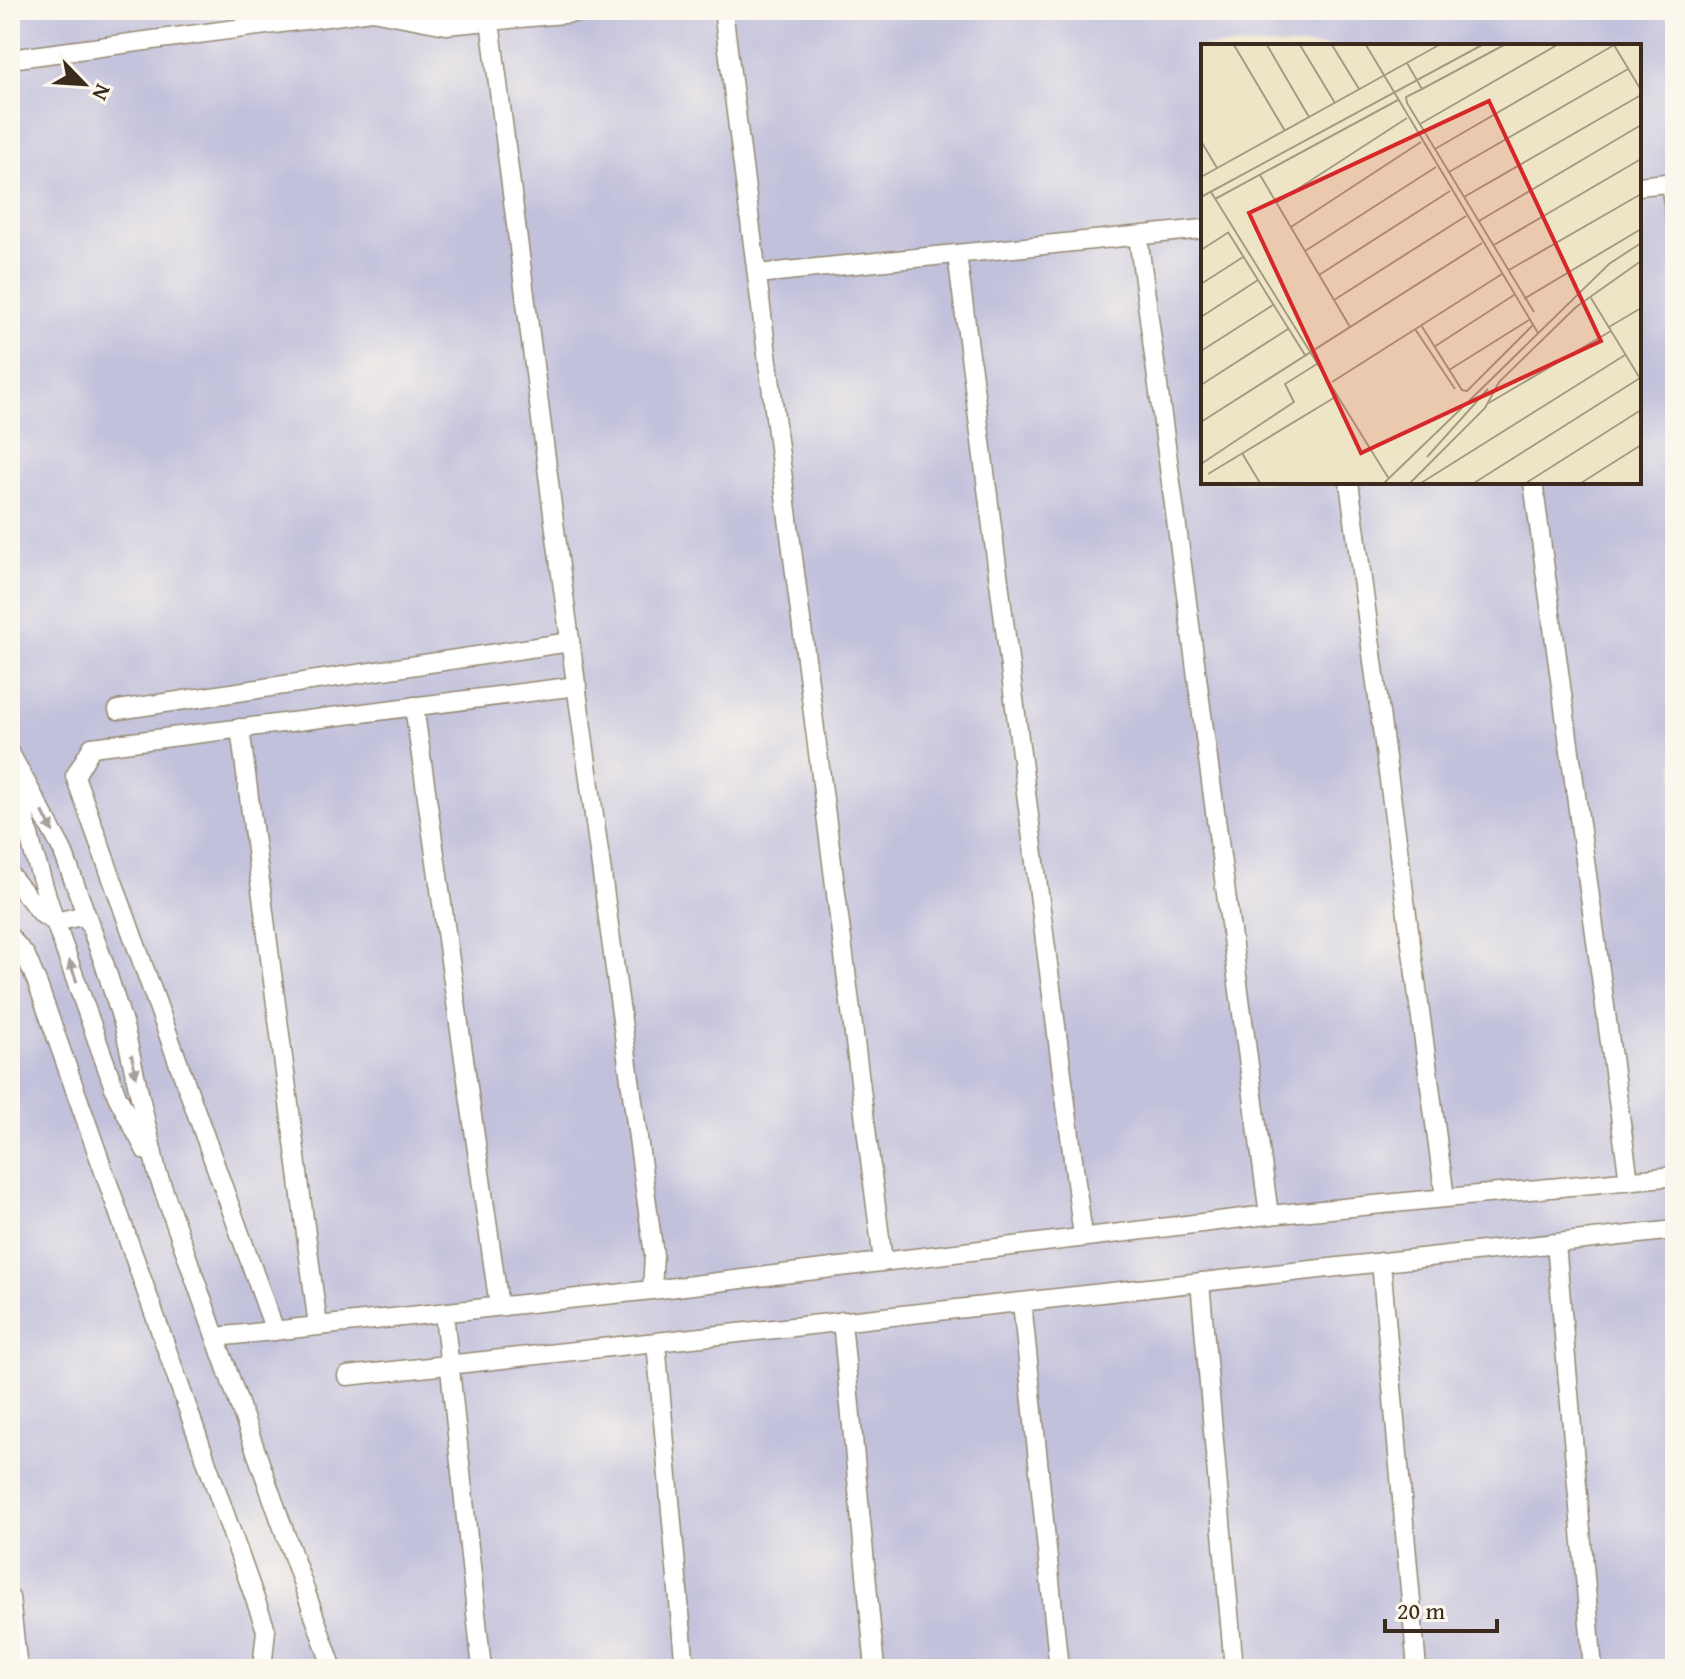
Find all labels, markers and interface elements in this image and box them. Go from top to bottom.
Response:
north arrow [44,44,124,124]
inset map [1201,44,1641,484]
text: N [84,79,120,106]
one-way arrow [41,810,54,833]
one-way arrow [66,959,78,983]
one-way arrow [128,1054,141,1079]
scale bar [1385,1583,1497,1633]
text: 20 m [1397,1593,1445,1628]

